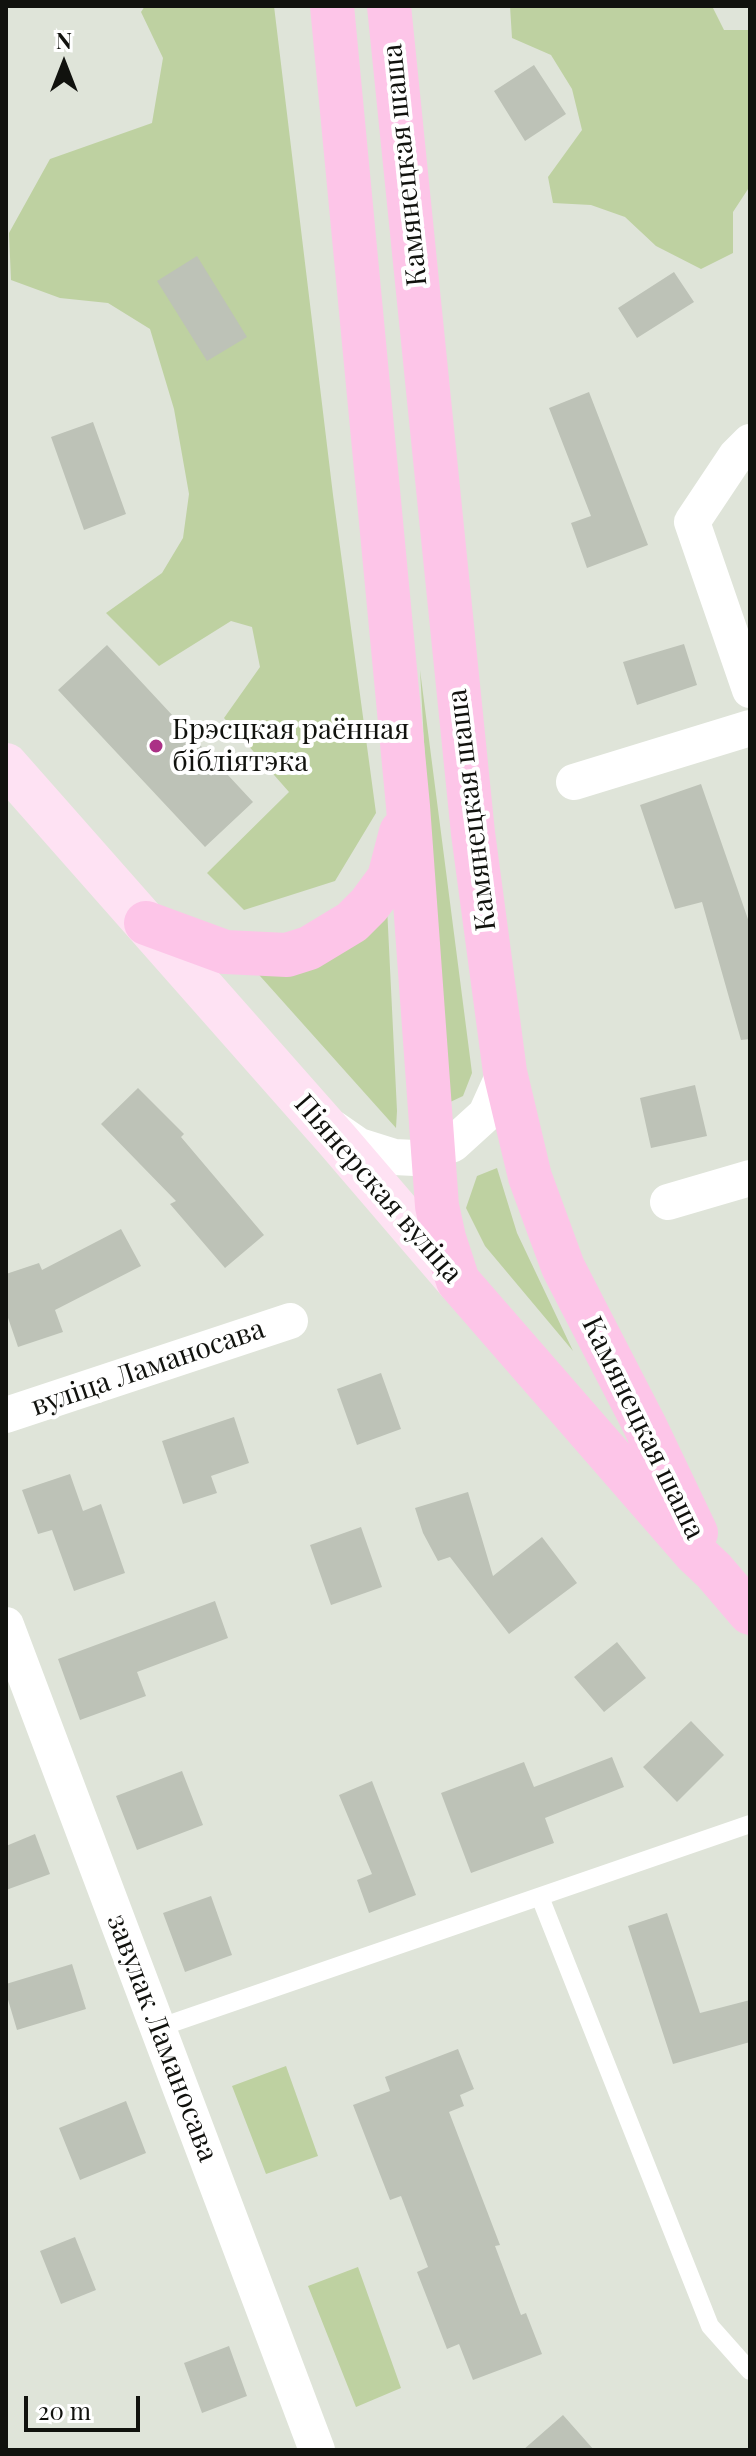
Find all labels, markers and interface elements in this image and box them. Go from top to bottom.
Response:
north arrow [24,24,104,104]
text: N [56,25,72,55]
street label: Камянецкая шаша [376,42,434,288]
street label: Камянецкая шаша [440,687,504,933]
place label: Брэсцкая раённая бібліятэка [172,713,409,779]
marker: Брэсцкая раённая бібліятэка [147,737,165,755]
street label: Піянерская вуліца [287,1088,469,1290]
street label: Камянецкая шаша [575,1311,711,1545]
street label: вуліца Ламаносава [27,1312,269,1424]
street label: завулак Ламаносава [99,1910,225,2166]
scale bar [28,2380,144,2430]
text: 20 m [38,2394,91,2426]

